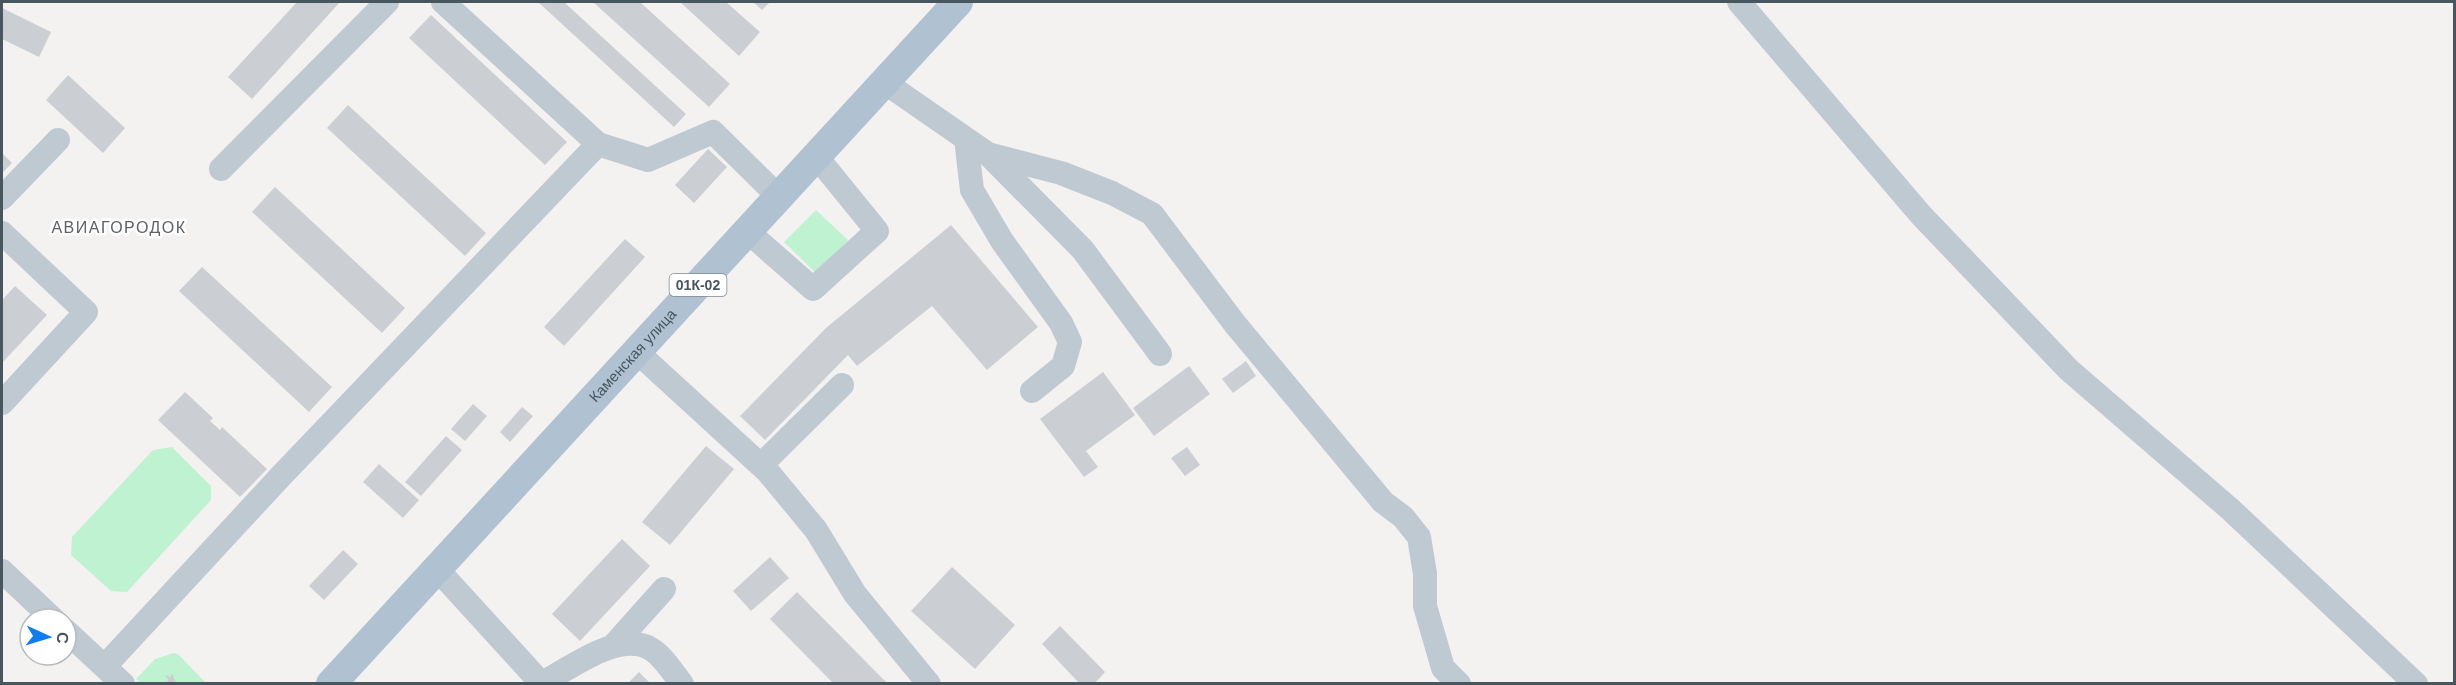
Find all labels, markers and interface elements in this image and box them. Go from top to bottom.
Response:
district label: АВИАГОРОДОК [51,219,187,236]
road number: 01К-02 [670,274,726,296]
street label: Каменская улица [585,305,680,405]
north arrow [18,607,78,667]
text: С [54,632,71,645]

